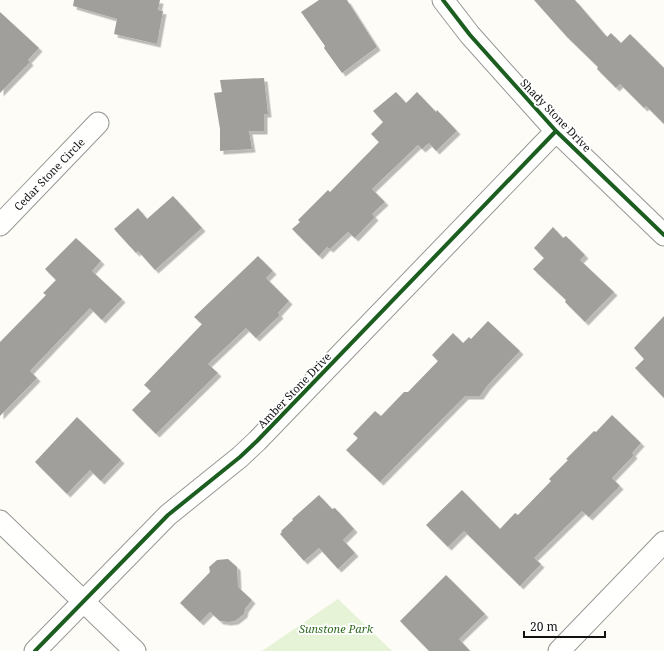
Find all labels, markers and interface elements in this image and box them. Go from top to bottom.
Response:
street label: Shady Stone Drive [517,75,595,155]
street label: Cedar Stone Circle [10,134,88,214]
street label: Amber Stone Drive [254,349,334,431]
scale bar [524,613,605,639]
text: 20 m [530,618,558,635]
park label: Sunstone Park [299,621,374,636]

